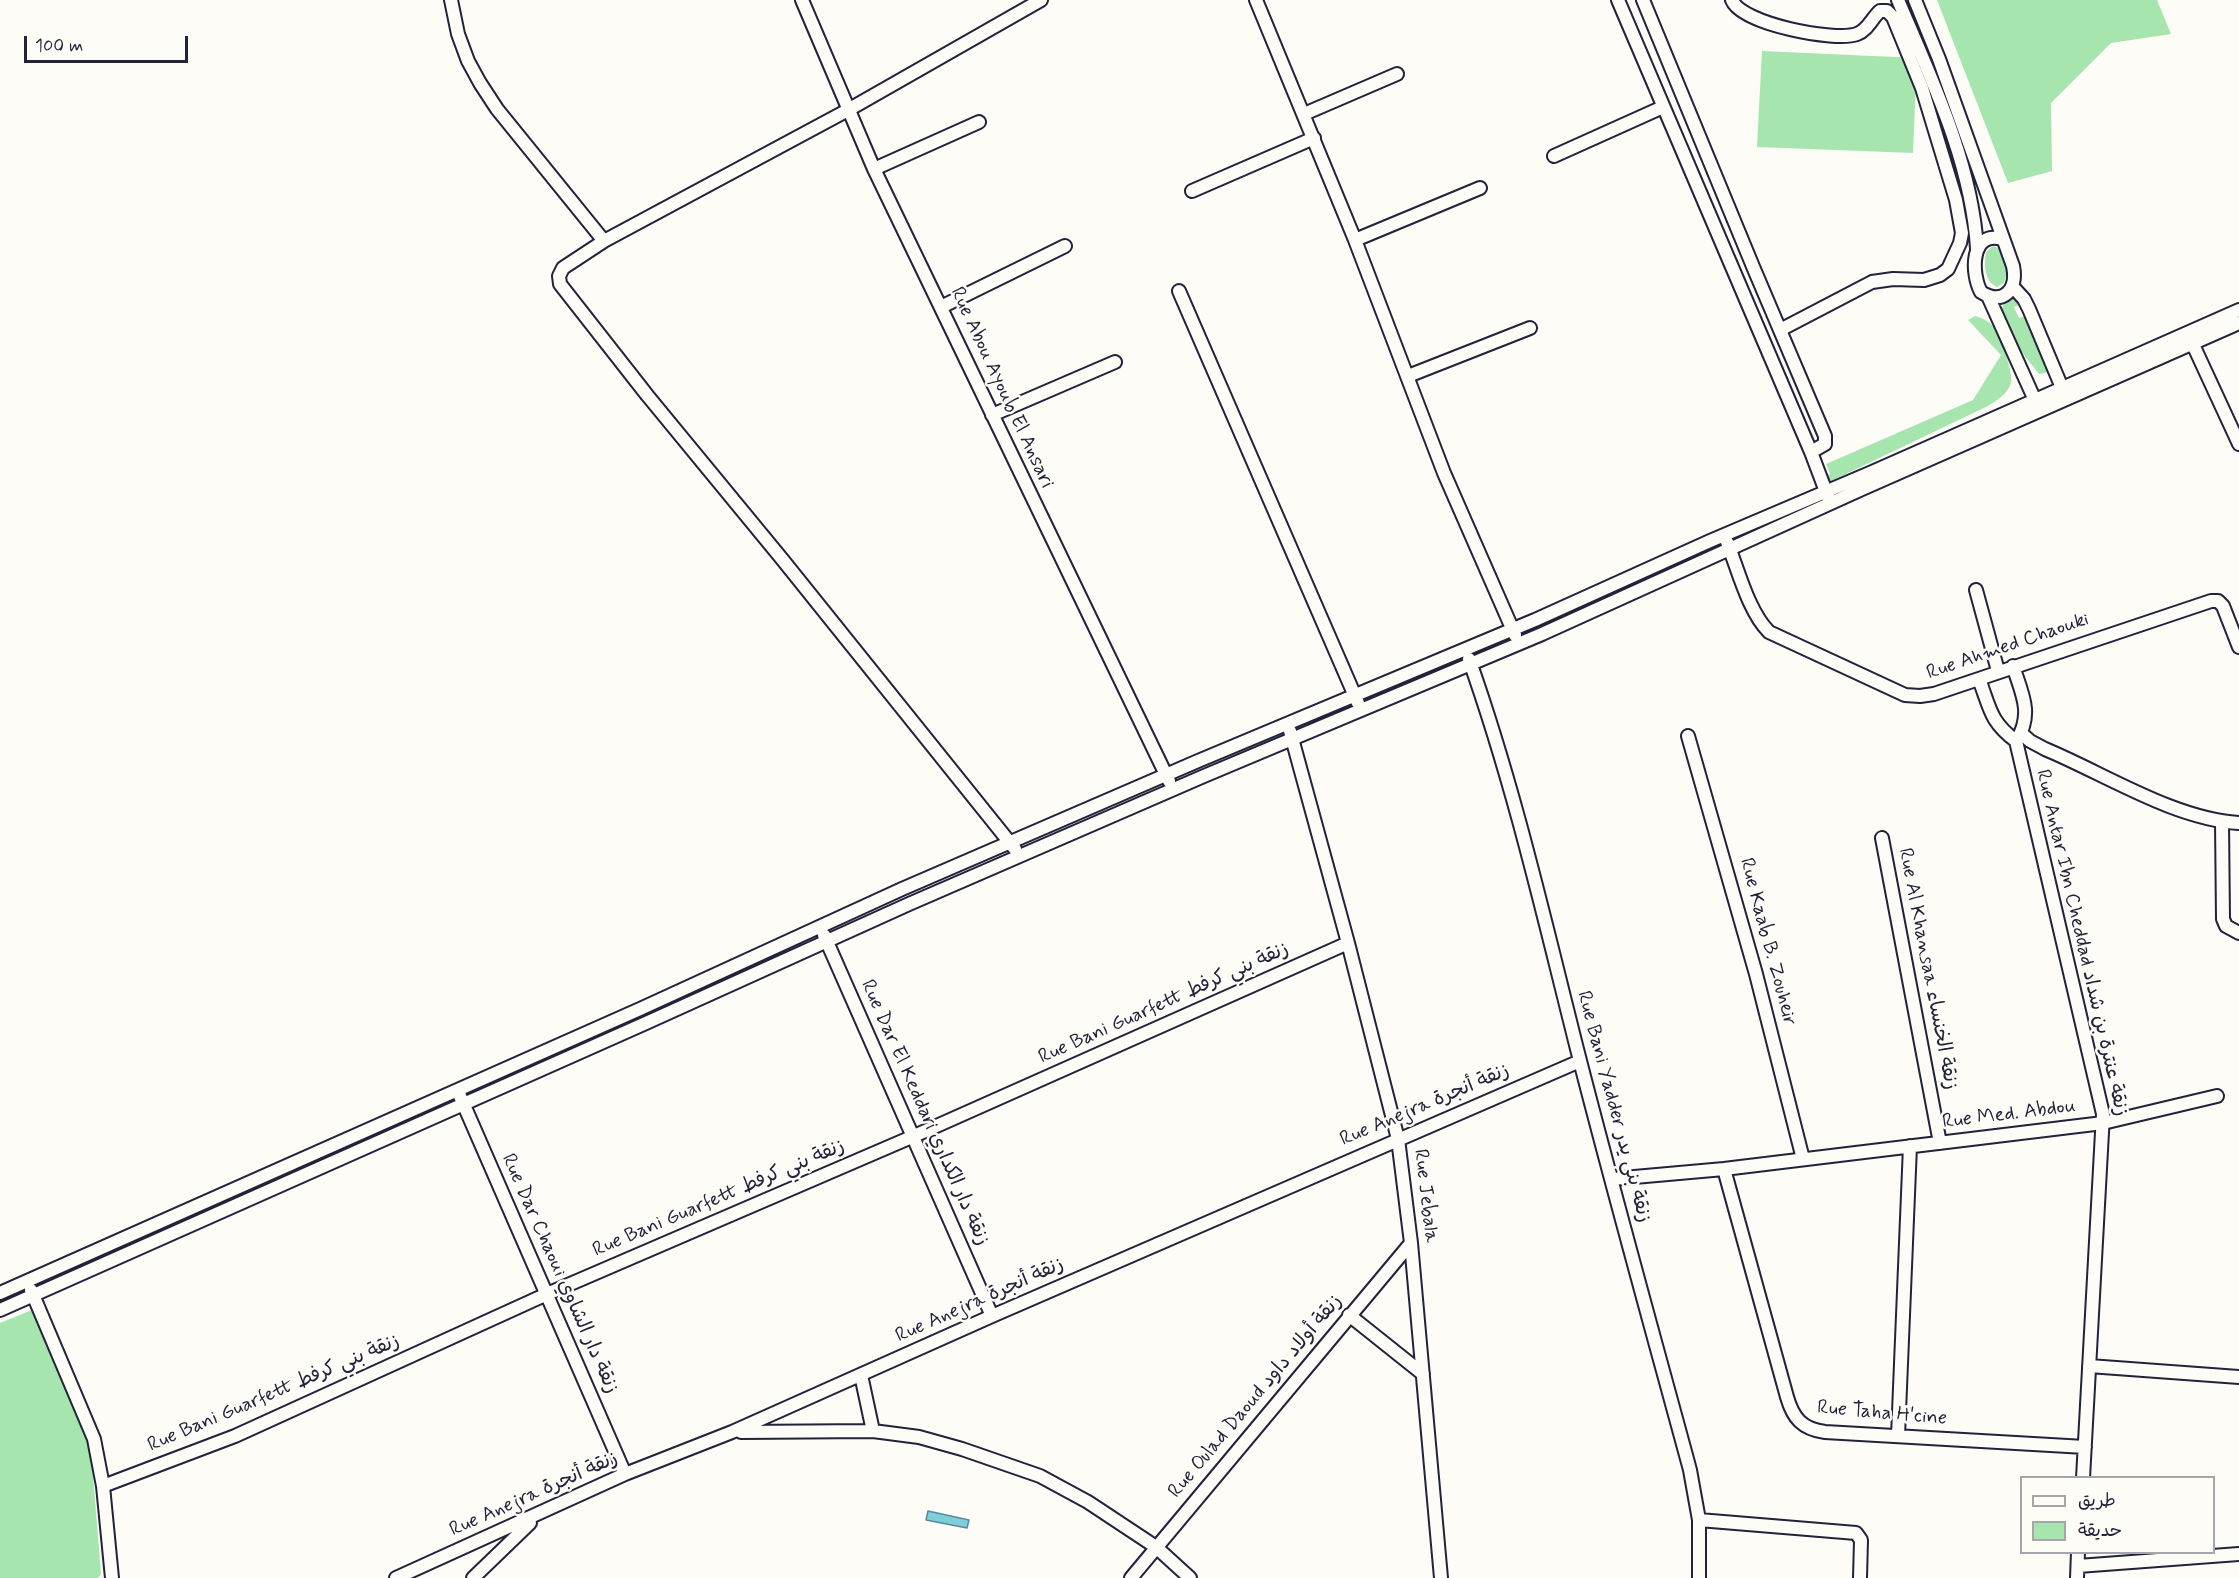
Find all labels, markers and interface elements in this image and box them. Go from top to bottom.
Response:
scale bar [27,24,190,62]
text: 100 m [35,34,83,58]
street label: Rue Abou Ayoub El Ansari [944,284,1058,492]
street label: Rue Ahmed Chaouki [1924,608,2092,686]
street label: Rue Antar Ibn Cheddad زنقة عنترة بن شداد [2029,767,2133,1119]
street label: Rue Al Khansaa زنقة الخنساء [1892,846,1962,1092]
street label: Rue Kaab B. Zouheir [1733,856,1801,1028]
street label: Rue Bani Guarfett زنقة بني كرفط [1035,938,1293,1070]
street label: Rue Dar El Keddari زنقة دار الكداري [854,976,994,1250]
street label: Rue Bani Yadder زنقة بني يدر [1571,989,1655,1225]
street label: Rue Anejra زنقة أنجرة [1337,1059,1513,1153]
street label: Rue Med. Abdou [1941,1095,2077,1135]
street label: Rue Bani Guarfett زنقة بني كرفط [589,1135,849,1263]
street label: Rue Jebala [1407,1148,1443,1244]
street label: Rue Dar Chaoui زنقة دار الشاوي [495,1150,623,1398]
street label: Rue Anejra زنقة أنجرة [892,1253,1068,1349]
street label: Rue Oulad Daoud زنقة أولاد داود [1164,1291,1348,1503]
street label: Rue Bani Guarfett زنقة بني كرفط [144,1330,404,1458]
street label: Rue Taha H'cine [1816,1396,1948,1432]
street label: Rue Anejra زنقة أنجرة [446,1447,622,1543]
legend [2020,1476,2215,1554]
text: طريق [2078,1489,2116,1513]
text: حديقة [2078,1519,2122,1543]

